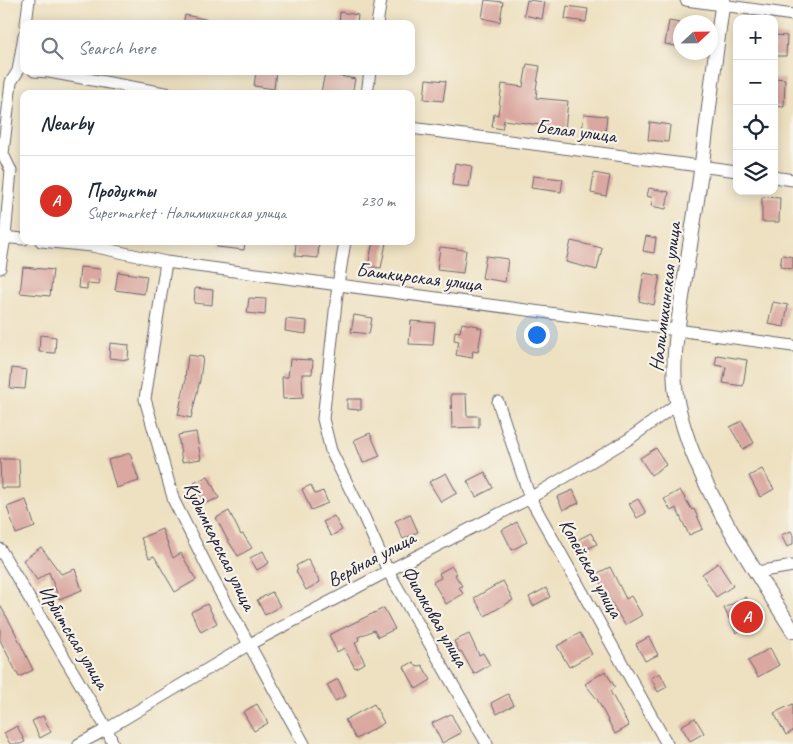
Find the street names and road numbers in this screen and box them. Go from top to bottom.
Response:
street label: Белая улица [534,114,619,149]
street label: Налимихинская улица [643,219,687,373]
street label: Башкирская улица [355,257,485,297]
street label: Кудымкарская улица [178,478,263,616]
street label: Копейская улица [554,514,629,624]
street label: Вербная улица [323,525,421,593]
street label: Фиалковая улица [396,561,475,673]
street label: Ирбитская улица [33,581,116,695]

